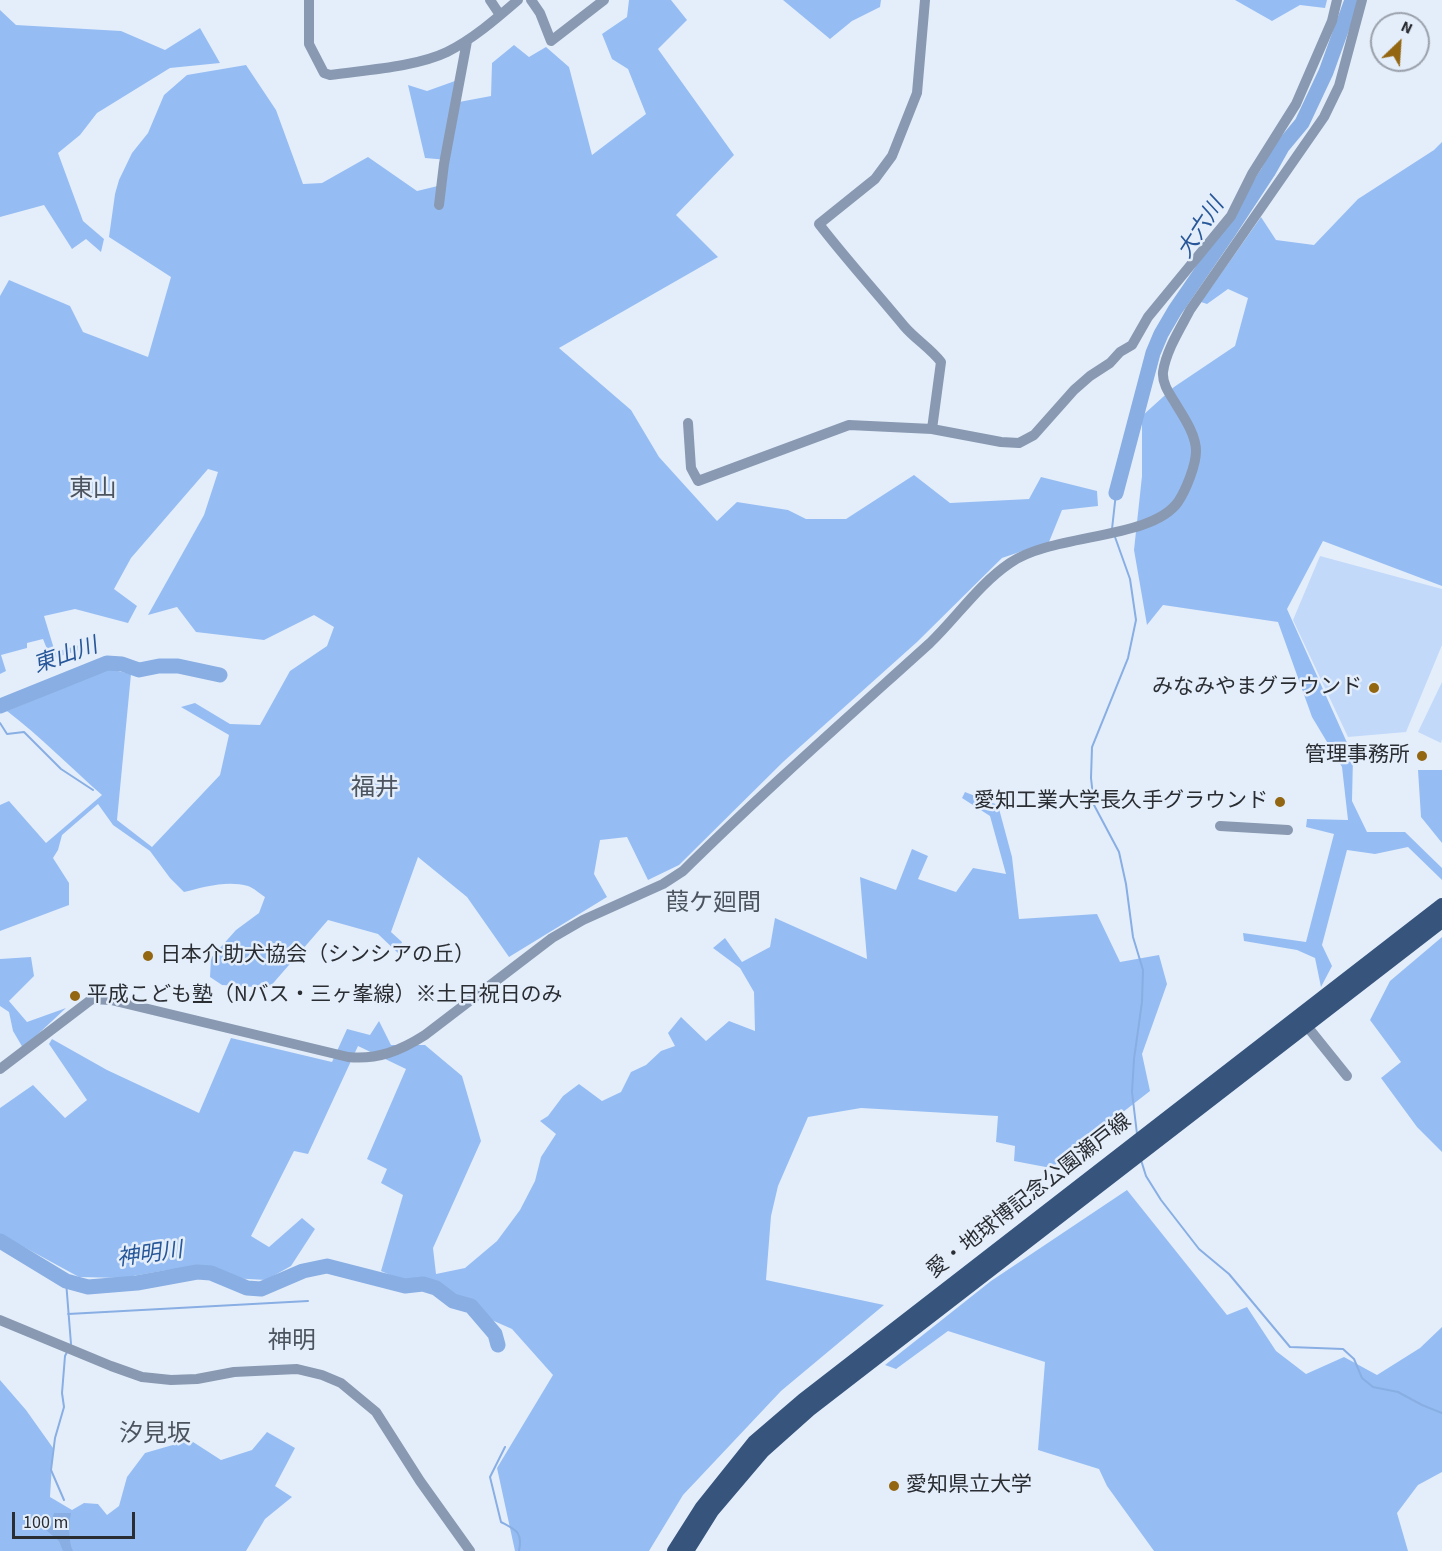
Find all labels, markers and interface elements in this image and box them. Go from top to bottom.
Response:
north arrow [1370,12,1430,72]
text: N [1397,15,1416,40]
water label: 大六川 [1173,194,1231,264]
district label: 東山 [69,477,117,505]
water label: 東山川 [31,634,101,680]
place label: みなみやまグラウンド [1152,675,1362,701]
marker: みなみやまグラウンド [1367,681,1381,695]
place label: 管理事務所 [1305,743,1410,769]
marker: 管理事務所 [1415,749,1429,763]
district label: 福井 [351,776,399,804]
place label: 愛知工業大学長久手グラウンド [974,789,1268,815]
marker: 愛知工業大学長久手グラウンド [1273,795,1287,809]
district label: 葭ケ廻間 [665,891,761,919]
place label: 日本介助犬協会（シンシアの丘） [160,943,475,969]
marker: 日本介助犬協会（シンシアの丘） [141,949,155,963]
place label: 平成こども塾（Nバス・三ヶ峯線）※土日祝日のみ [87,983,563,1009]
marker: 平成こども塾（Nバス・三ヶ峯線）※土日祝日のみ [68,989,82,1003]
street label: 愛・地球博記念公園瀬戸線 [923,1109,1137,1285]
water label: 神明川 [115,1238,185,1274]
district label: 神明 [268,1329,316,1357]
district label: 汐見坂 [119,1422,191,1450]
place label: 愛知県立大学 [906,1473,1032,1499]
marker: 愛知県立大学 [887,1479,901,1493]
scale bar [15,1500,138,1538]
text: 100 m [23,1510,68,1535]

